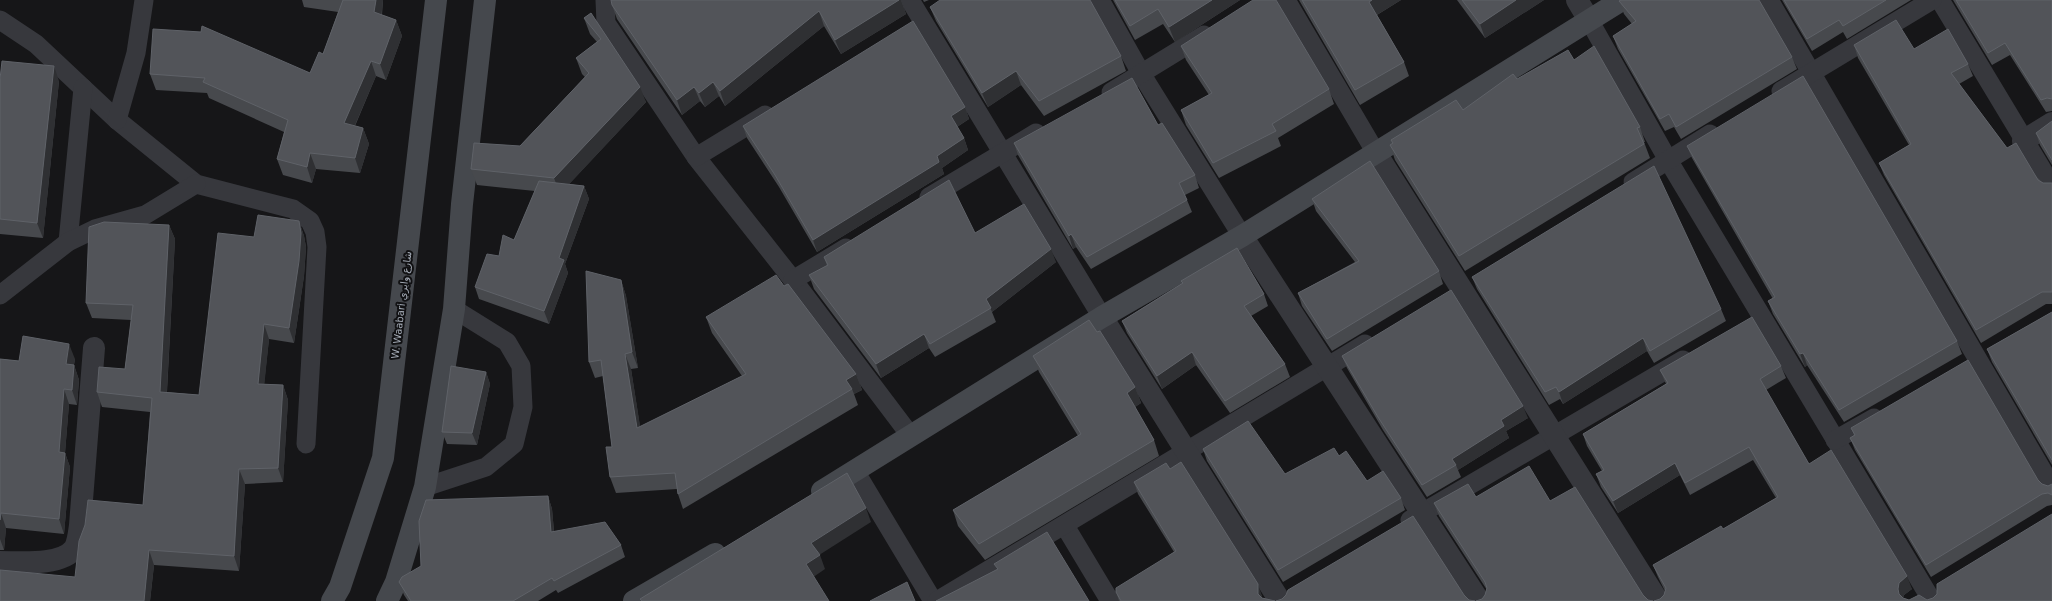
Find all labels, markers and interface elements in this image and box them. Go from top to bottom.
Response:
street label: W. Waabari شارع وابري [389,251,415,360]

